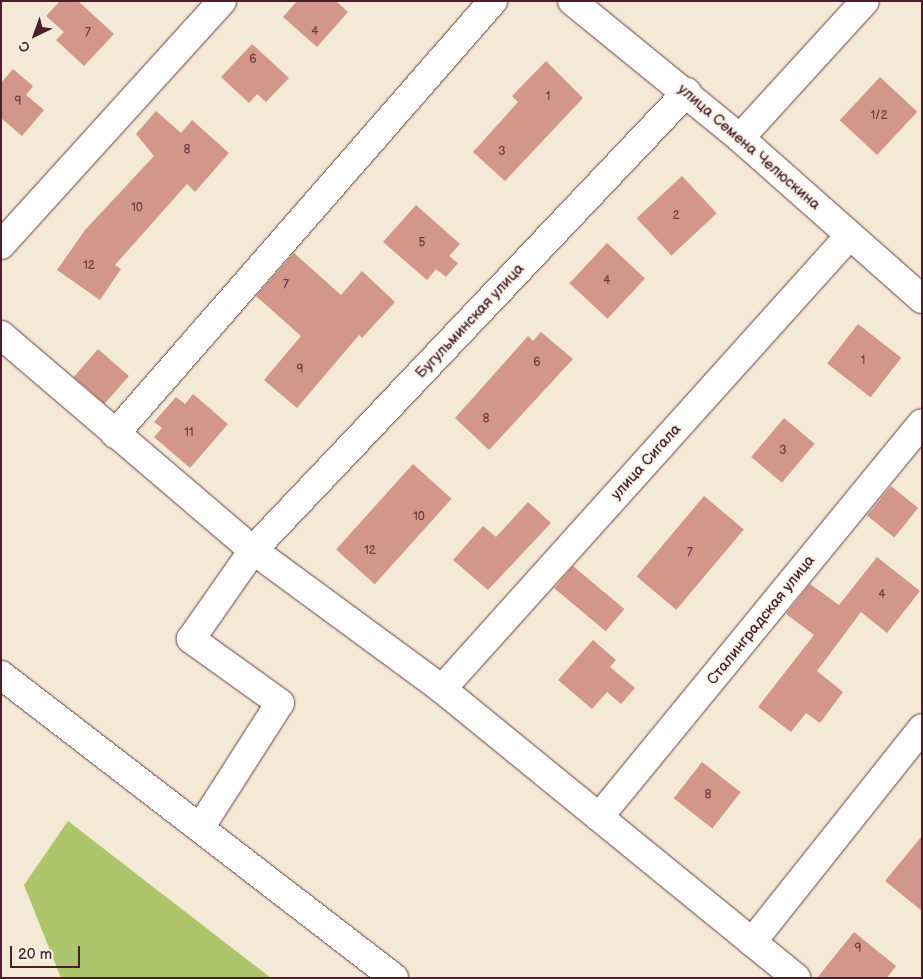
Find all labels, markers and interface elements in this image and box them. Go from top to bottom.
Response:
north arrow [10,10,60,60]
house number: 4 [311,25,319,39]
house number: 7 [85,26,91,40]
text: С [15,37,34,56]
house number: 6 [249,53,257,67]
street label: улица Семена Челюскина [674,80,824,214]
house number: 1 [546,90,550,104]
house number: 9 [15,95,21,109]
house number: 1/2 [870,109,888,123]
house number: 8 [184,143,190,157]
house number: 3 [498,145,506,159]
house number: 10 [131,201,143,215]
house number: 2 [672,209,680,223]
house number: 5 [419,236,425,250]
house number: 12 [83,259,95,273]
street label: Бугульминская улица [412,260,528,382]
house number: 4 [603,274,611,288]
house number: 7 [283,278,289,292]
house number: 1 [861,354,865,368]
house number: 6 [533,356,541,370]
house number: 9 [297,363,303,377]
house number: 8 [483,412,489,426]
street label: улица Сигала [607,420,685,504]
house number: 11 [184,426,194,440]
house number: 3 [779,444,787,458]
house number: 10 [413,510,425,524]
house number: 12 [364,544,376,558]
house number: 7 [687,546,693,560]
street label: Сталинградская улица [703,552,819,688]
house number: 4 [878,588,886,602]
house number: 8 [705,788,711,802]
scale bar [12,936,82,968]
house number: 9 [855,942,861,956]
text: 20 m [18,945,52,964]

